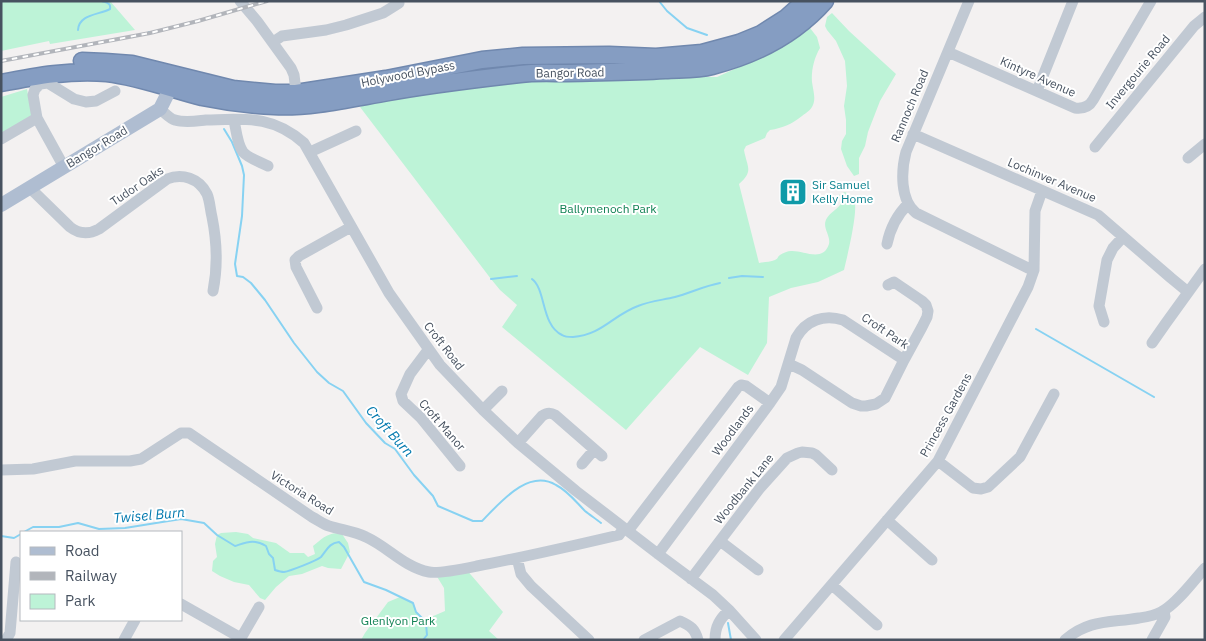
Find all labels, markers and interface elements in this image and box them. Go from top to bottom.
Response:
street label: Invergourie Road [1102,32,1173,112]
street label: Kintyre Avenue [998,53,1079,100]
street label: Holywood Bypass [360,57,456,90]
street label: Bangor Road [535,64,605,81]
street label: Rannoch Road [887,67,932,144]
street label: Bangor Road [63,122,130,171]
street label: Lochinver Avenue [1006,154,1099,205]
street label: Tudor Oaks [107,162,166,209]
building icon: Sir Samuel Kelly Home [778,177,808,207]
place label: Sir Samuel Kelly Home [812,177,874,206]
park label: Ballymenoch Park [559,201,657,216]
street label: Croft Park [859,309,912,352]
street label: Croft Road [421,319,468,373]
street label: Princess Gardens [916,370,975,459]
street label: Croft Manor [416,396,469,454]
street label: Woodlands [708,401,757,458]
water label: Croft Burn [362,402,418,460]
street label: Woodbank Lane [711,450,777,527]
street label: Victoria Road [268,467,337,518]
water label: Twisel Burn [113,503,186,527]
legend [20,531,182,621]
text: Road [65,541,100,560]
text: Railway [65,566,118,585]
text: Park [65,591,95,610]
park label: Glenlyon Park [361,613,436,628]

